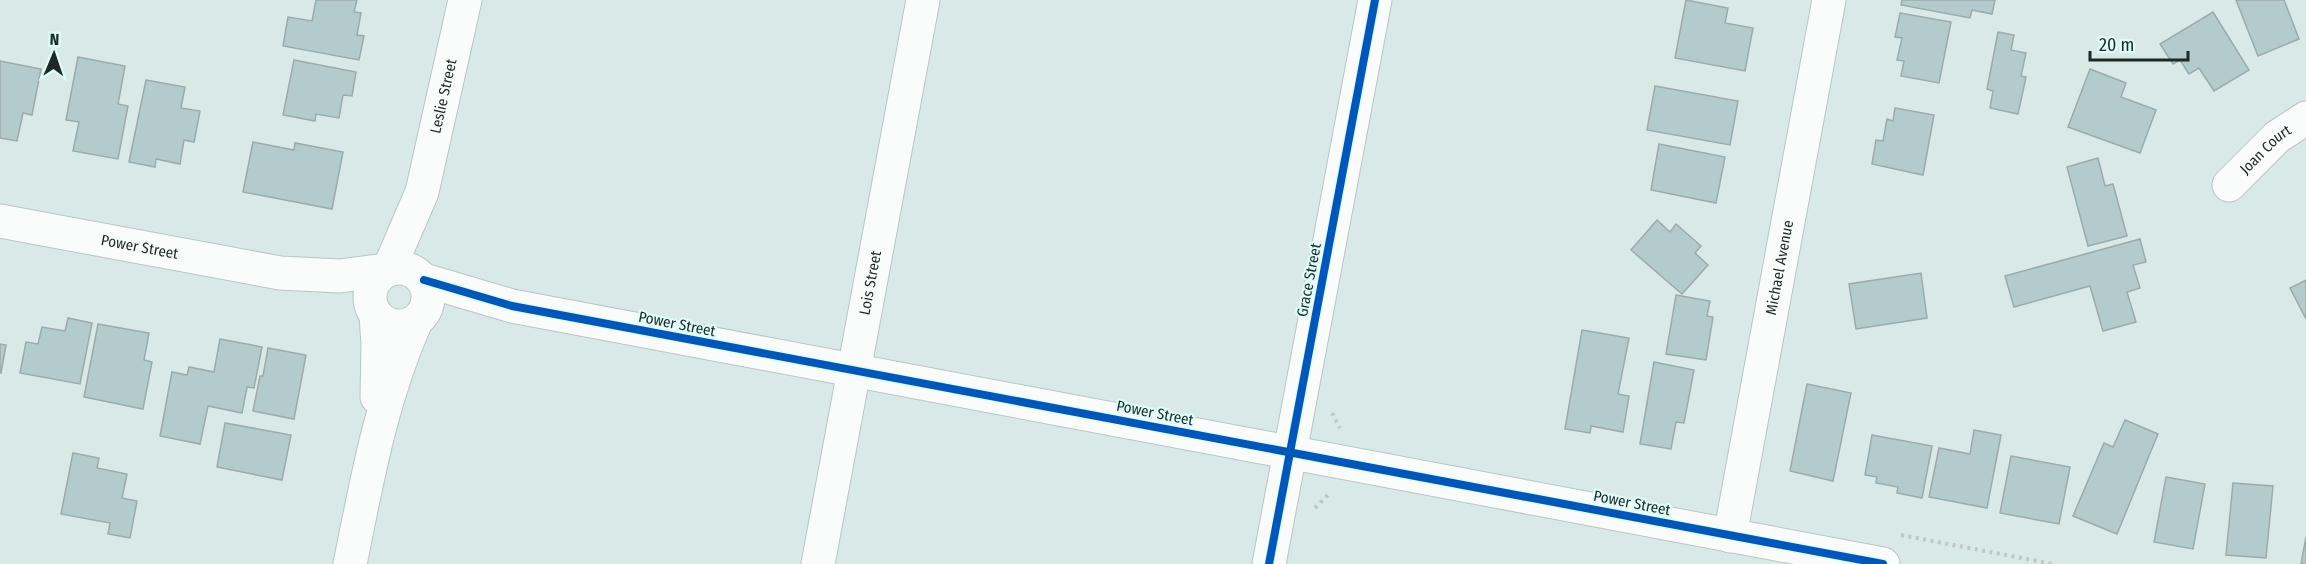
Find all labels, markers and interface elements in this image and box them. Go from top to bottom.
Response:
north arrow [24,24,84,84]
scale bar [2090,24,2188,62]
text: N [49,30,60,49]
text: 20 m [2099,34,2134,56]
street label: Leslie Street [426,57,461,135]
street label: Joan Court [2236,121,2295,178]
street label: Michael Avenue [1762,219,1797,316]
street label: Power Street [99,231,180,263]
street label: Grace Street [1293,242,1325,318]
street label: Lois Street [856,249,885,316]
street label: Power Street [637,308,717,340]
street label: Power Street [1115,397,1195,429]
street label: Power Street [1592,487,1672,519]

